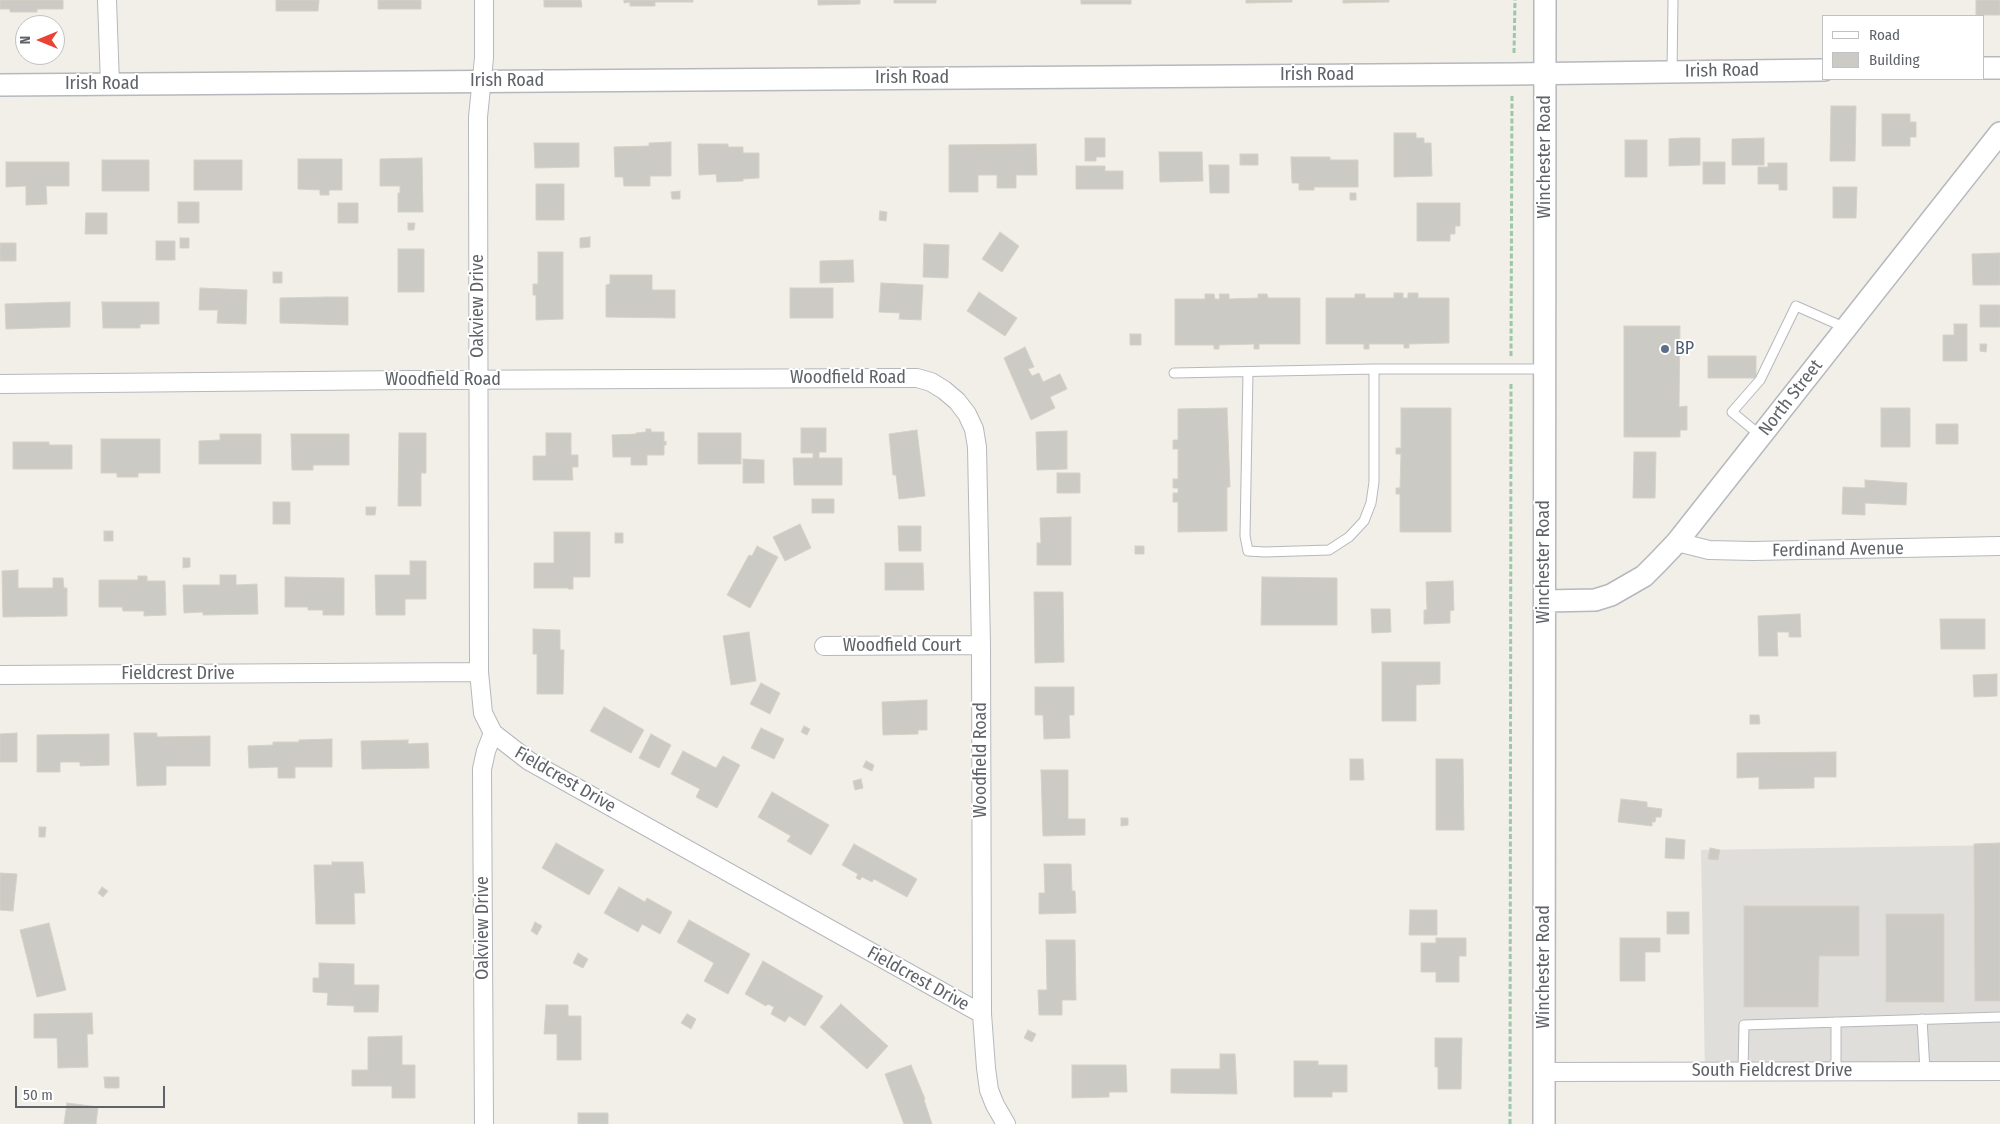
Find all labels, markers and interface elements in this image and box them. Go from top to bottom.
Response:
north arrow [15,15,65,65]
legend [1822,15,1985,80]
text: Road [1869,26,1900,44]
text: N [17,36,34,44]
text: Building [1869,51,1920,69]
street label: Irish Road [1685,60,1759,82]
street label: Irish Road [1280,64,1354,86]
street label: Irish Road [875,67,949,89]
street label: Irish Road [470,70,544,92]
street label: Irish Road [65,73,139,95]
street label: Winchester Road [1534,95,1556,219]
street label: Oakview Drive [467,254,489,358]
place label: BP [1675,338,1694,360]
marker: BP [1659,343,1671,355]
street label: North Street [1755,356,1827,440]
street label: Woodfield Road [790,367,906,389]
street label: Woodfield Road [385,369,501,391]
street label: Winchester Road [1533,500,1555,624]
street label: Ferdinand Avenue [1772,538,1904,562]
street label: Woodfield Court [843,635,961,657]
street label: Fieldcrest Drive [121,663,235,685]
street label: Woodfield Road [970,702,992,818]
street label: Fieldcrest Drive [511,742,619,818]
street label: Oakview Drive [472,876,494,980]
street label: Winchester Road [1533,905,1555,1029]
street label: Fieldcrest Drive [863,942,973,1016]
street label: South Fieldcrest Drive [1692,1060,1852,1082]
scale bar [18,1076,168,1108]
text: 50 m [23,1086,53,1104]

